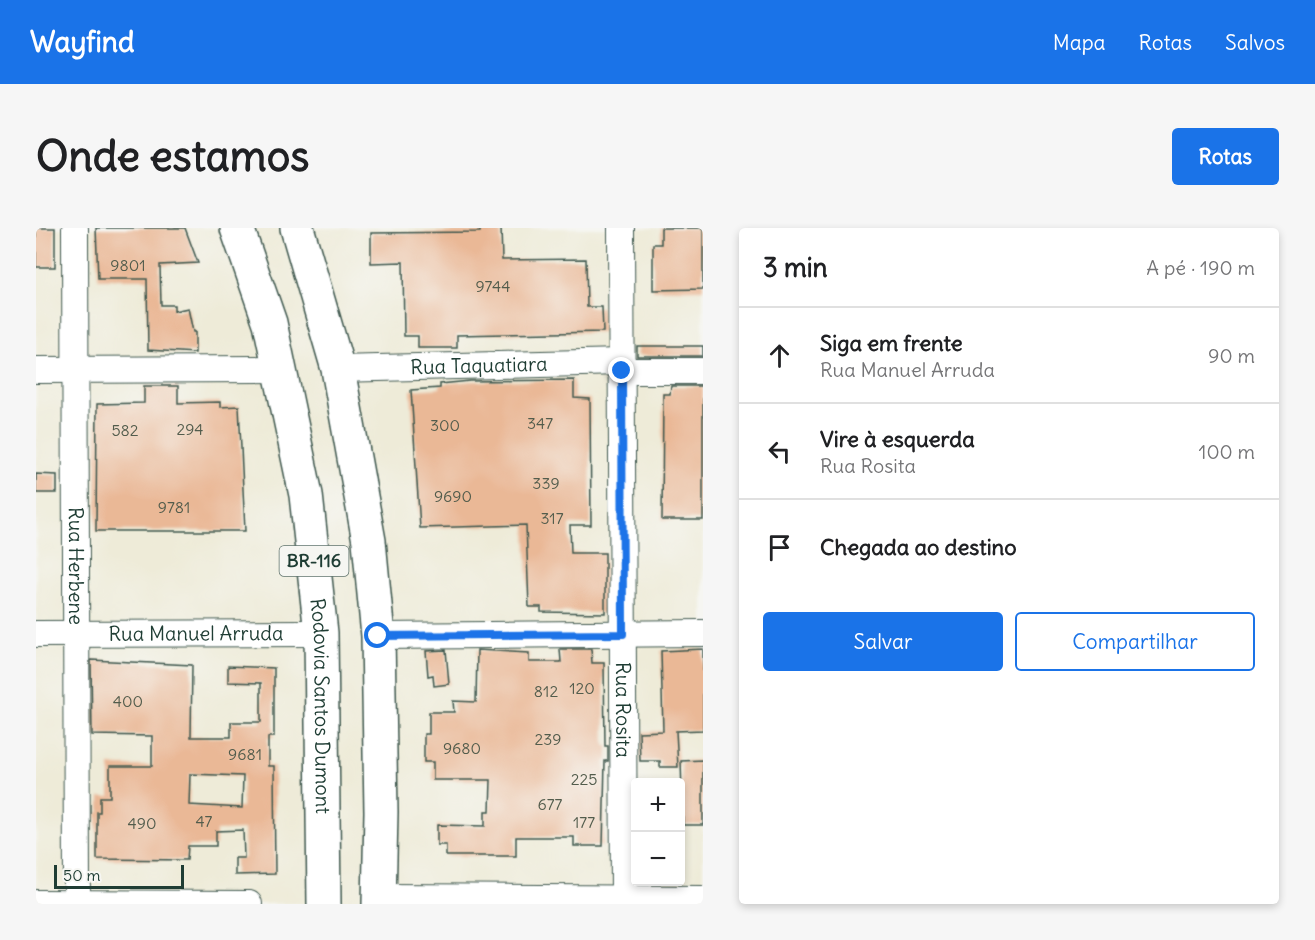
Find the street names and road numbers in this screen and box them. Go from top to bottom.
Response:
street label: Rua Taquatiara [410,351,548,379]
street label: Rua Herbene [64,507,89,625]
road number: BR-116 [280,546,348,576]
street label: Rodovia Santos Dumont [305,597,336,814]
street label: Rua Manuel Arruda [108,620,284,646]
street label: Rua Rosita [611,662,636,758]

